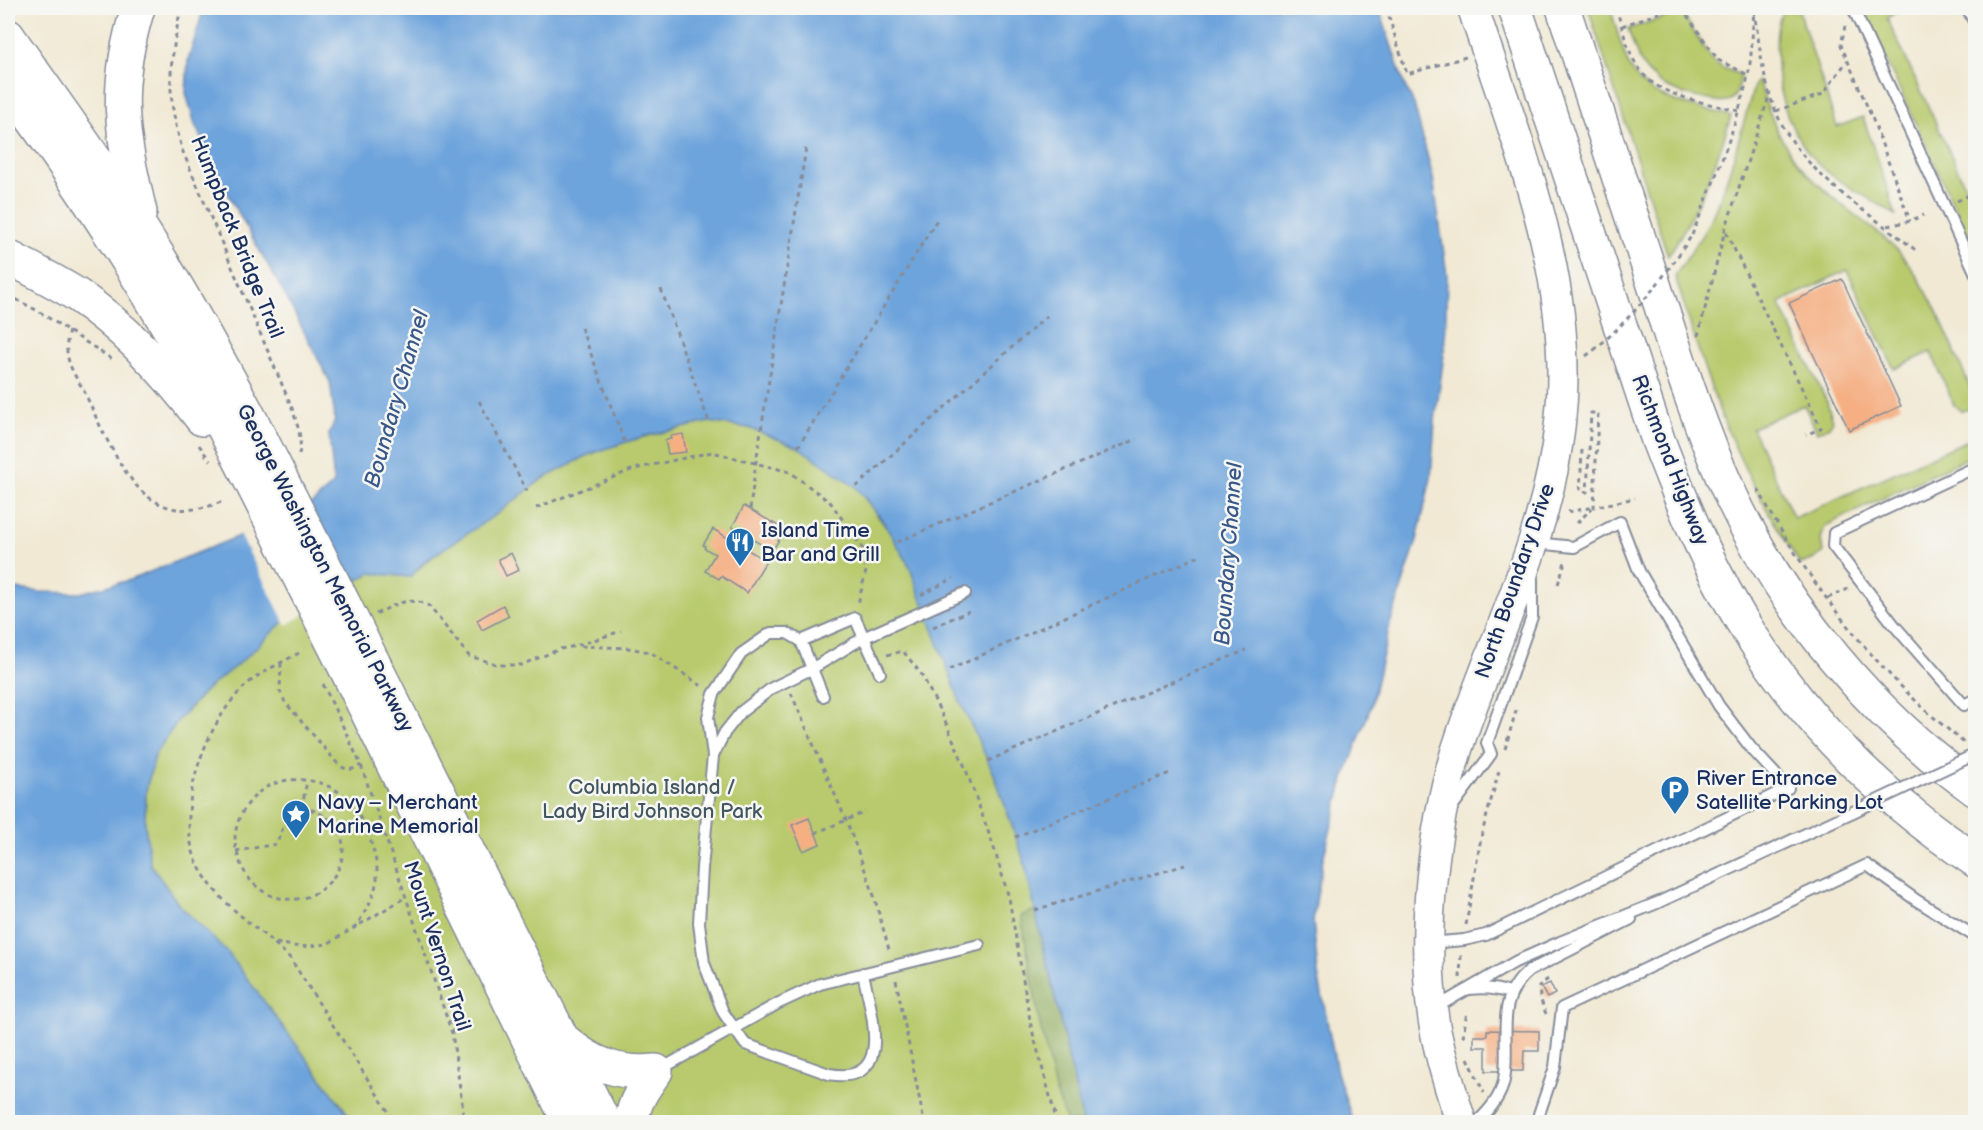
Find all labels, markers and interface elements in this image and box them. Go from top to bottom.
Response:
street label: Humpback Bridge Trail [185,132,289,342]
water label: Boundary Channel [359,306,435,491]
street label: Richmond Highway [1626,371,1714,549]
street label: George Washington Memorial Parkway [231,400,419,737]
water label: Boundary Channel [1209,461,1249,646]
street label: North Boundary Drive [1470,480,1560,682]
place label: Island Time Bar and Grill [761,518,880,567]
restaurant icon: Island Time Bar and Grill [724,526,756,568]
place label: River Entrance Satellite Parking Lot [1696,766,1884,815]
parking icon: River Entrance Satellite Parking Lot [1659,774,1691,816]
park label: Columbia Island / Lady Bird Johnson Park [542,775,763,824]
place label: Navy – Merchant Marine Memorial [317,790,478,839]
place icon: Navy – Merchant Marine Memorial [280,798,312,840]
street label: Mount Vernon Trail [398,858,476,1034]

